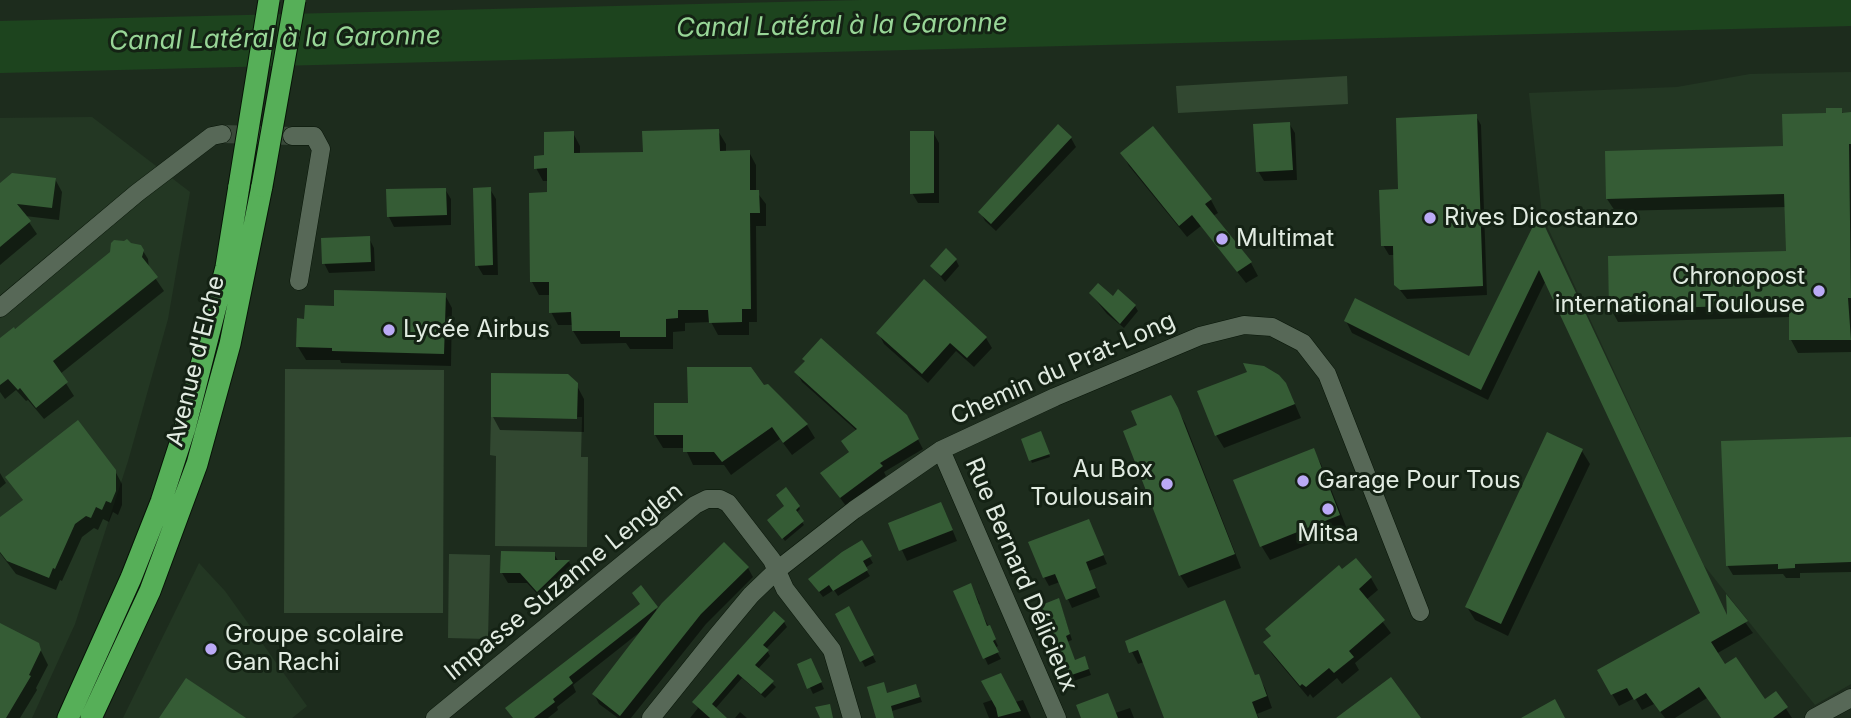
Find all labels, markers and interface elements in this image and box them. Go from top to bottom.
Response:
water label: Canal Latéral à la Garonne [676,8,1008,44]
water label: Canal Latéral à la Garonne [109,21,441,57]
place label: Rives Dicostanzo [1444,204,1639,232]
marker: Rives Dicostanzo [1422,210,1438,226]
place label: Multimat [1236,225,1334,253]
marker: Multimat [1214,231,1230,247]
place label: Chronopost international Toulouse [1555,263,1805,319]
street label: Avenue d'Elche [161,273,231,449]
marker: Chronopost international Toulouse [1811,283,1827,299]
street label: Chemin du Prat-Long [946,307,1180,431]
place label: Lycée Airbus [403,316,550,344]
marker: Lycée Airbus [381,322,397,338]
street label: Rue Bernard Délicieux [959,454,1083,696]
place label: Au Box Toulousain [1030,456,1153,512]
place label: Garage Pour Tous [1317,467,1521,495]
marker: Garage Pour Tous [1295,473,1311,489]
marker: Au Box Toulousain [1159,476,1175,492]
street label: Impasse Suzanne Lenglen [439,477,689,687]
marker: Mitsa [1320,501,1336,517]
place label: Mitsa [1297,520,1359,548]
place label: Groupe scolaire Gan Rachi [225,621,404,677]
marker: Groupe scolaire Gan Rachi [203,641,219,657]

